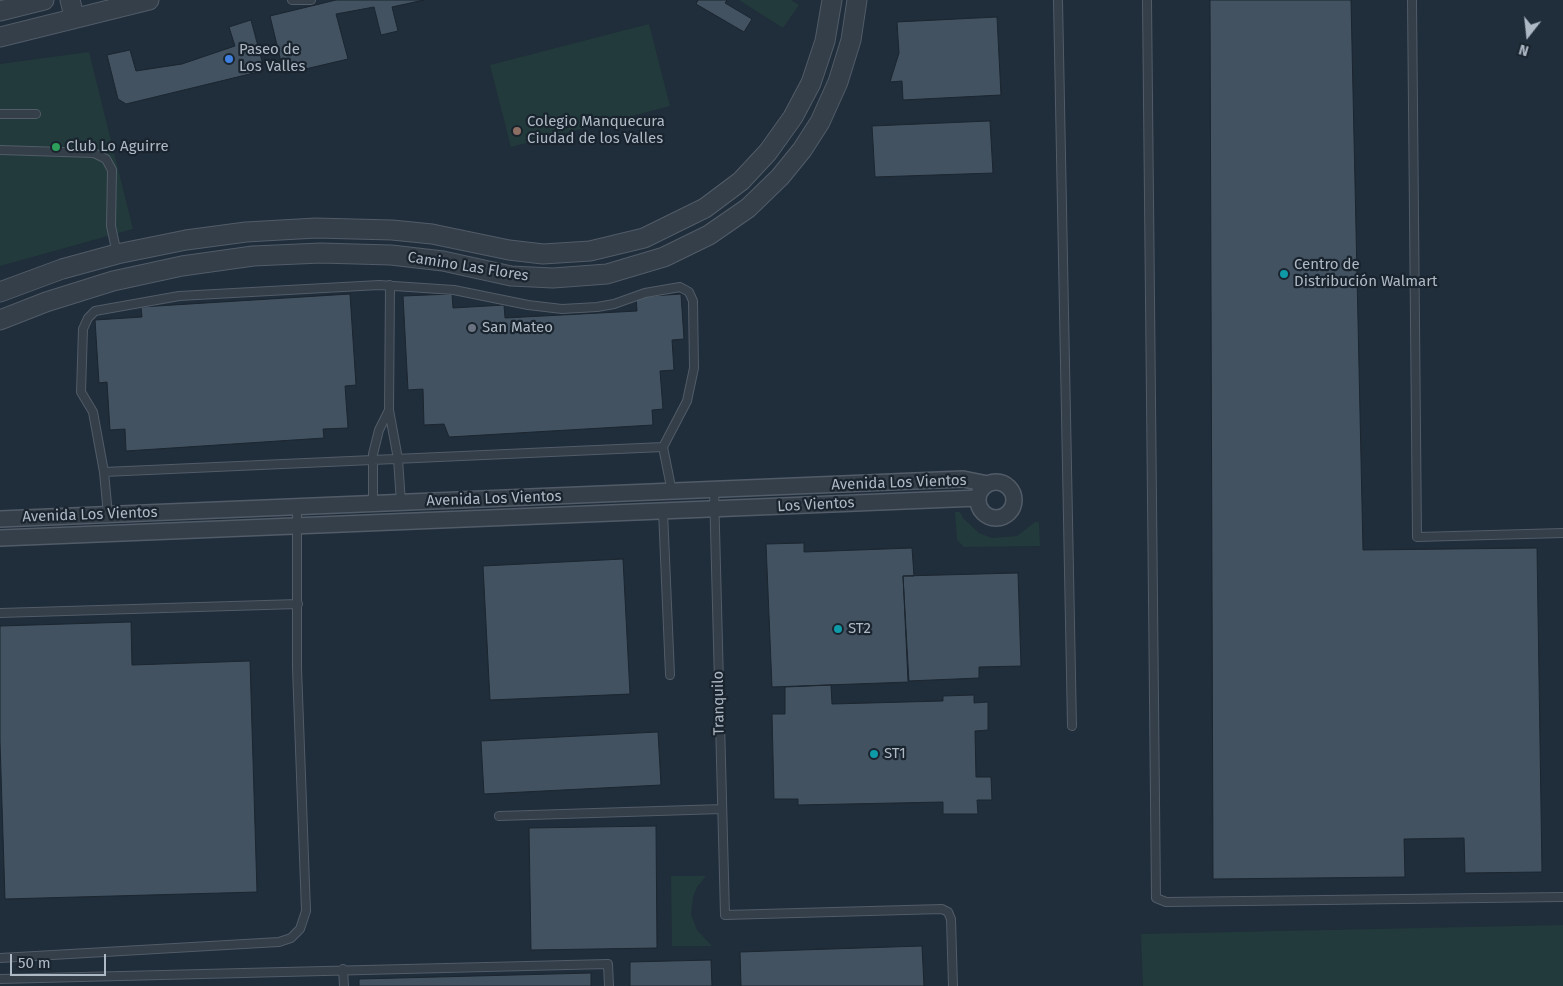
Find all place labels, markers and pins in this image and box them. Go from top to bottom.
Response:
place label: Paseo de Los Valles [239,41,305,76]
marker: Paseo de Los Valles [223,53,235,65]
place label: Colegio Manquecura Ciudad de los Valles [527,113,665,148]
marker: Colegio Manquecura Ciudad de los Valles [511,125,523,137]
place label: Club Lo Aguirre [66,138,169,156]
marker: Club Lo Aguirre [50,141,62,153]
place label: Centro de Distribución Walmart [1294,256,1437,291]
marker: Centro de Distribución Walmart [1278,268,1290,280]
place label: San Mateo [482,319,553,337]
marker: San Mateo [466,322,478,334]
place label: ST2 [848,620,871,638]
marker: ST2 [832,623,844,635]
place label: ST1 [884,745,906,763]
marker: ST1 [868,748,880,760]

